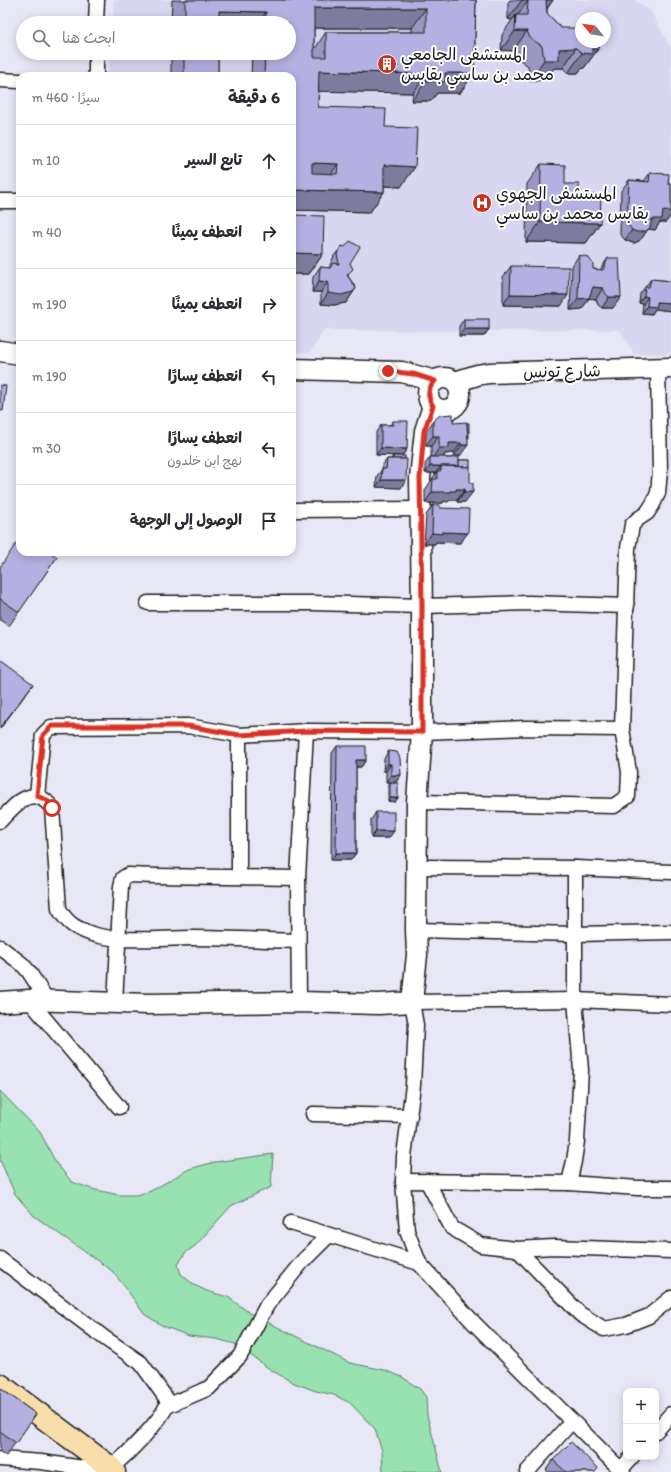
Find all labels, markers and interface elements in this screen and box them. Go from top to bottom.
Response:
north arrow [575,12,611,48]
search box [16,16,296,60]
icon: search [30,27,52,49]
text: ابحث هنا [62,29,116,47]
place label: المستشفى الجامعي محمد بن ساسي بقابس [401,44,554,89]
building icon: المستشفى الجامعي محمد بن ساسي بقابس [376,53,398,75]
text: 6 دقيقة [228,87,280,107]
text: سيرًا · 460 m [32,90,100,105]
icon: ahead [258,150,280,172]
text: تابع السير [185,151,242,169]
text: 10 m [32,153,60,168]
place label: المستشفى الجهوي بقابس محمد بن ساسي [496,183,649,228]
hospital icon: المستشفى الجهوي بقابس محمد بن ساسي [471,192,493,214]
icon: right [258,222,280,244]
text: انعطف يمينًا [172,223,242,241]
text: 40 m [32,225,62,240]
icon: right [258,294,280,316]
text: انعطف يمينًا [172,295,242,313]
text: 190 m [32,297,67,312]
street label: شارع تونس [523,360,601,384]
route end [379,362,397,380]
icon: left [258,366,280,388]
text: انعطف يسارًا [168,367,242,385]
text: 190 m [32,369,67,384]
text: انعطف يسارًا [168,429,242,447]
icon: left [258,438,280,460]
text: 30 m [32,441,61,456]
text: نهج ابن خلدون [167,453,242,468]
icon: arrive [258,510,280,532]
text: الوصول إلى الوجهة [130,511,242,529]
route start [43,799,61,817]
map controls [623,1388,659,1460]
button: + [623,1388,659,1424]
button: − [623,1424,659,1460]

